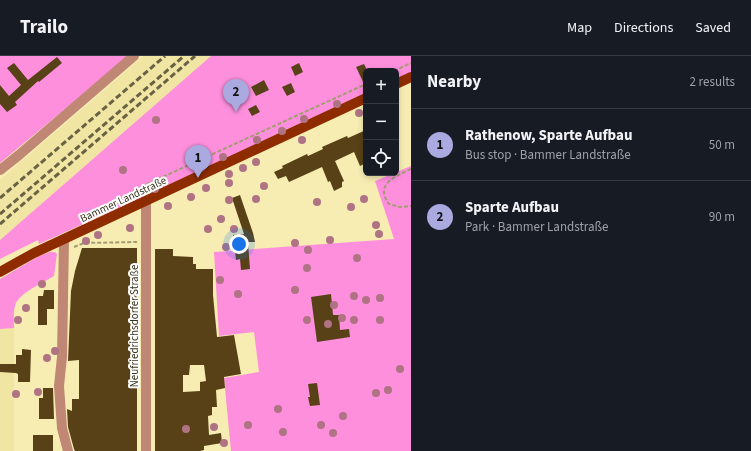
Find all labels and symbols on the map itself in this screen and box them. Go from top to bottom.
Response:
pin: 2 [223,79,249,112]
pin: 1 [185,145,211,178]
street label: Bammer Landstraße [78,173,169,226]
your location [229,234,249,254]
street label: Neufriedrichsdorfer Straße [127,264,142,387]

